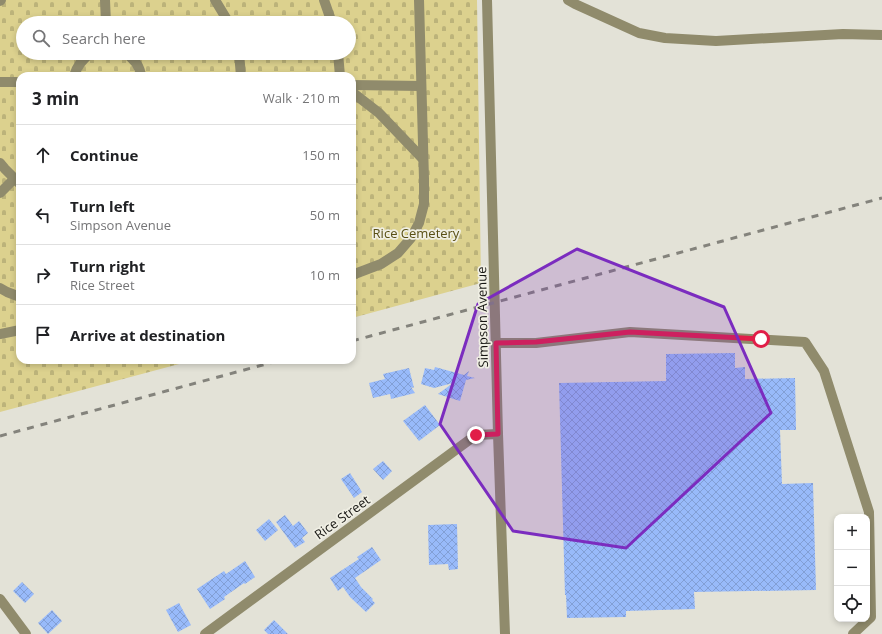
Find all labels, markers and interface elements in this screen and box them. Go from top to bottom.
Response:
search box [16,16,356,60]
icon: search [30,27,52,49]
text: Search here [62,28,146,48]
text: 3 min [32,87,79,110]
text: Walk · 210 m [263,89,340,107]
icon: ahead [32,144,54,166]
text: Continue [70,145,138,165]
text: 150 m [302,146,340,164]
text: Turn left [70,196,135,216]
icon: left [32,204,54,226]
text: 50 m [310,206,340,224]
text: Simpson Avenue [70,216,171,234]
park label: Rice Cemetery [373,224,460,242]
text: Turn right [70,256,145,276]
icon: right [32,264,54,286]
text: 10 m [310,266,340,284]
street label: Simpson Avenue [472,266,492,368]
text: Rice Street [70,276,135,294]
icon: arrive [32,324,54,346]
text: Arrive at destination [70,325,225,345]
route start [752,330,770,348]
route end [467,426,485,444]
street label: Rice Street [311,491,374,543]
map controls [834,514,870,622]
button: + [834,514,870,550]
button: − [834,550,870,586]
button: locate [834,586,870,622]

